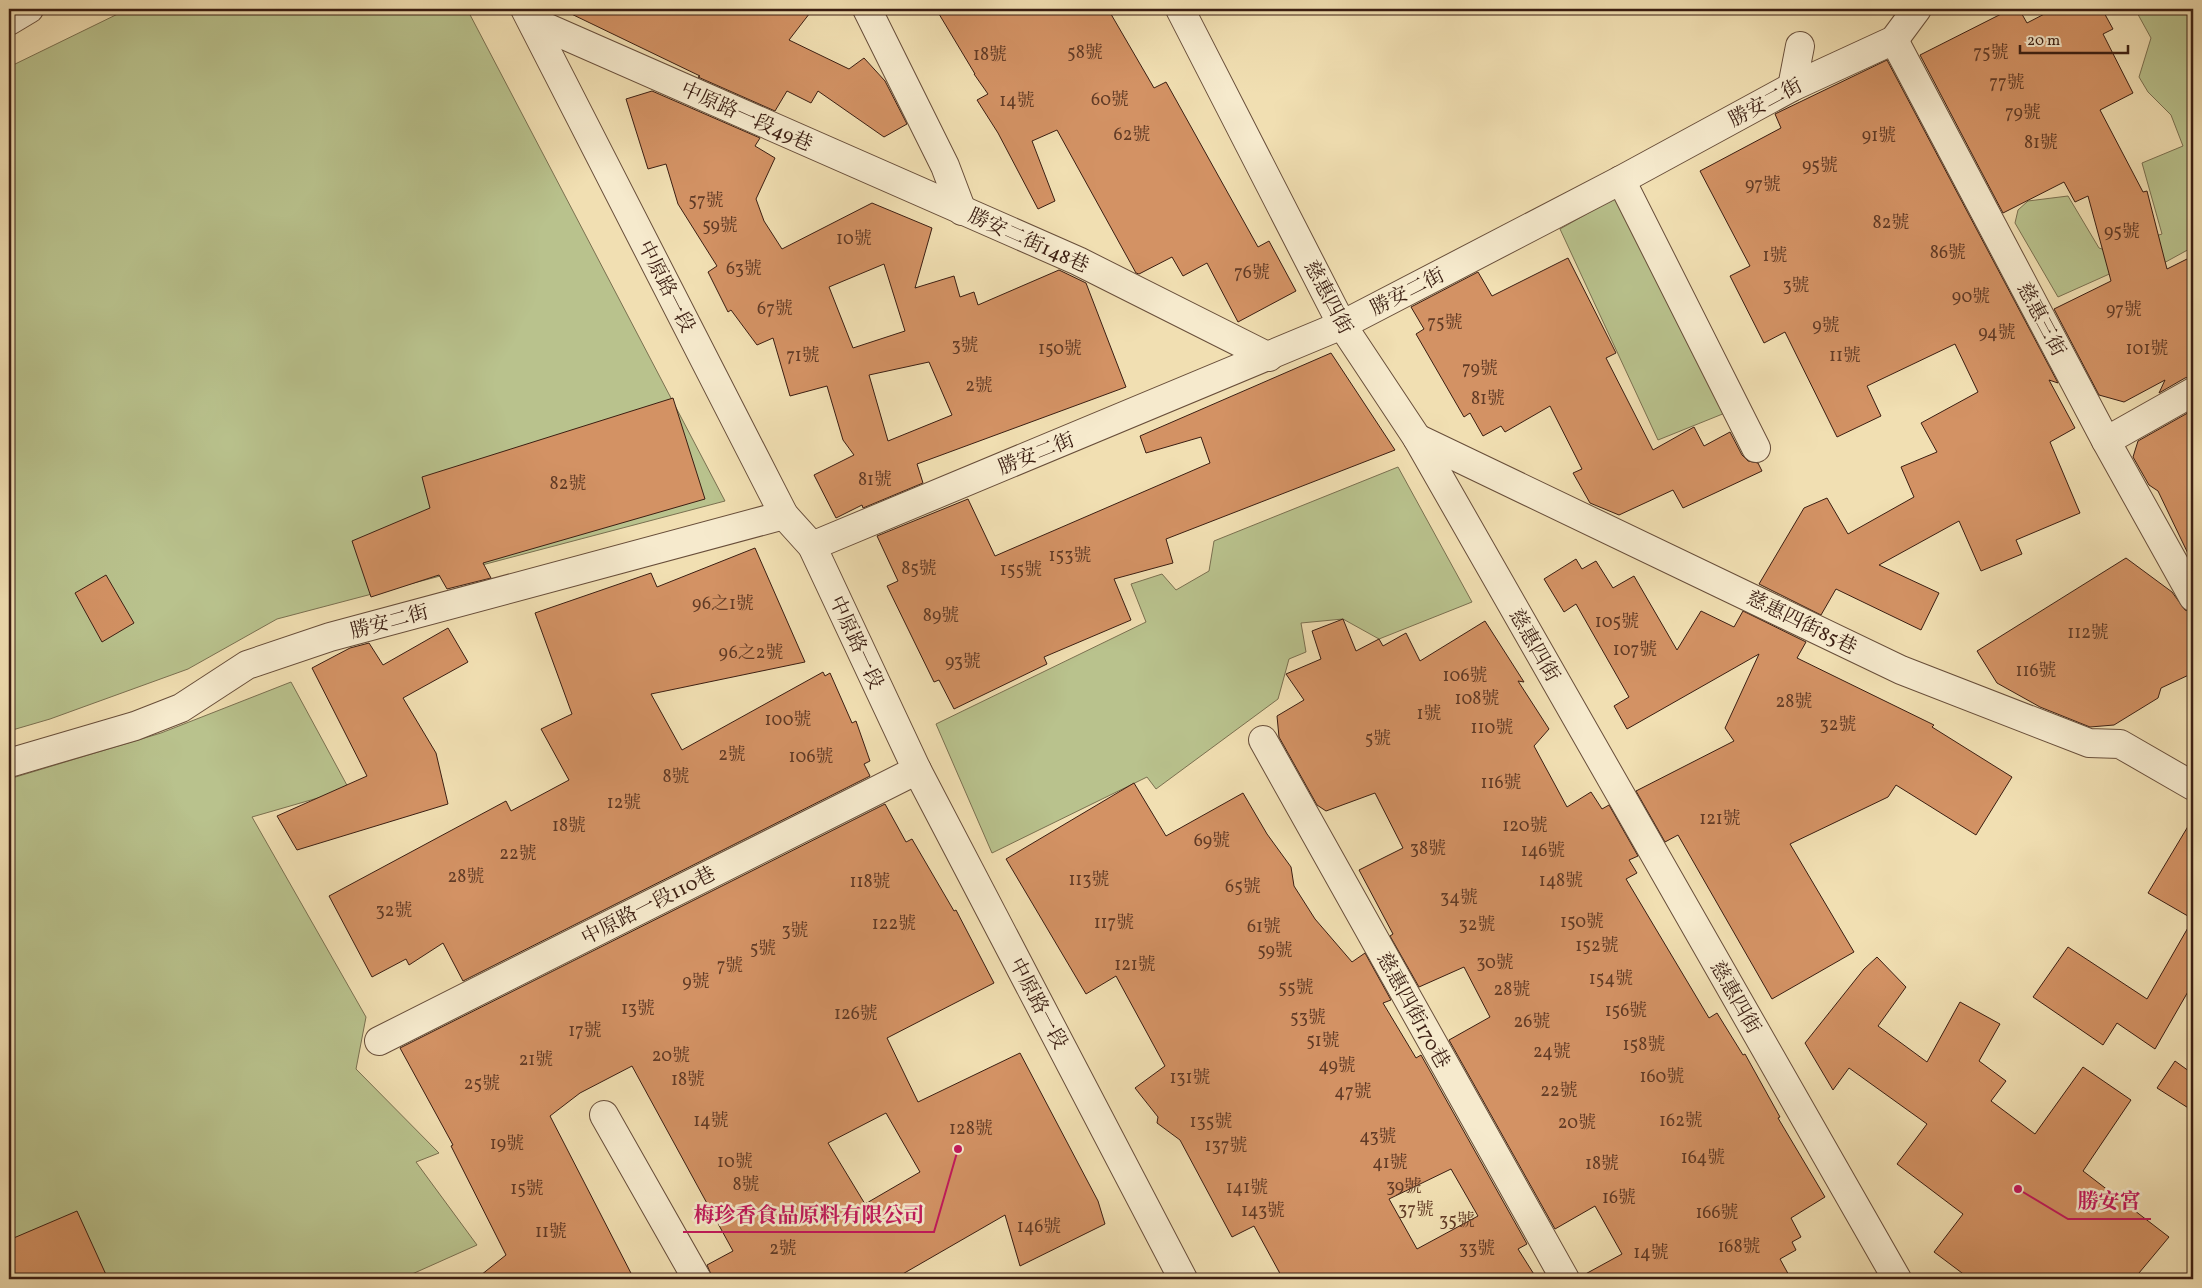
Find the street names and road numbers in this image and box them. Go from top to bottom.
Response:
street label: 勝安二街 [1724,73,1808,135]
street label: 中原路一段49巷 [676,76,817,159]
street label: 勝安二街148巷 [963,203,1093,281]
street label: 中原路一段 [630,236,700,338]
street label: 慈惠四街 [1296,256,1358,340]
street label: 勝安二街 [1366,262,1450,323]
street label: 慈惠三街 [2009,278,2071,362]
street label: 勝安二街 [994,427,1079,483]
street label: 慈惠四街85巷 [1741,585,1861,663]
street label: 中原路一段 [821,592,889,694]
street label: 勝安二街 [347,599,432,647]
street label: 慈惠四街 [1501,604,1565,688]
street label: 中原路一段110巷 [577,861,721,953]
street label: 慈惠四街170巷 [1369,948,1456,1074]
street label: 中原路一段 [1001,953,1073,1055]
street label: 慈惠四街 [1702,956,1766,1040]

